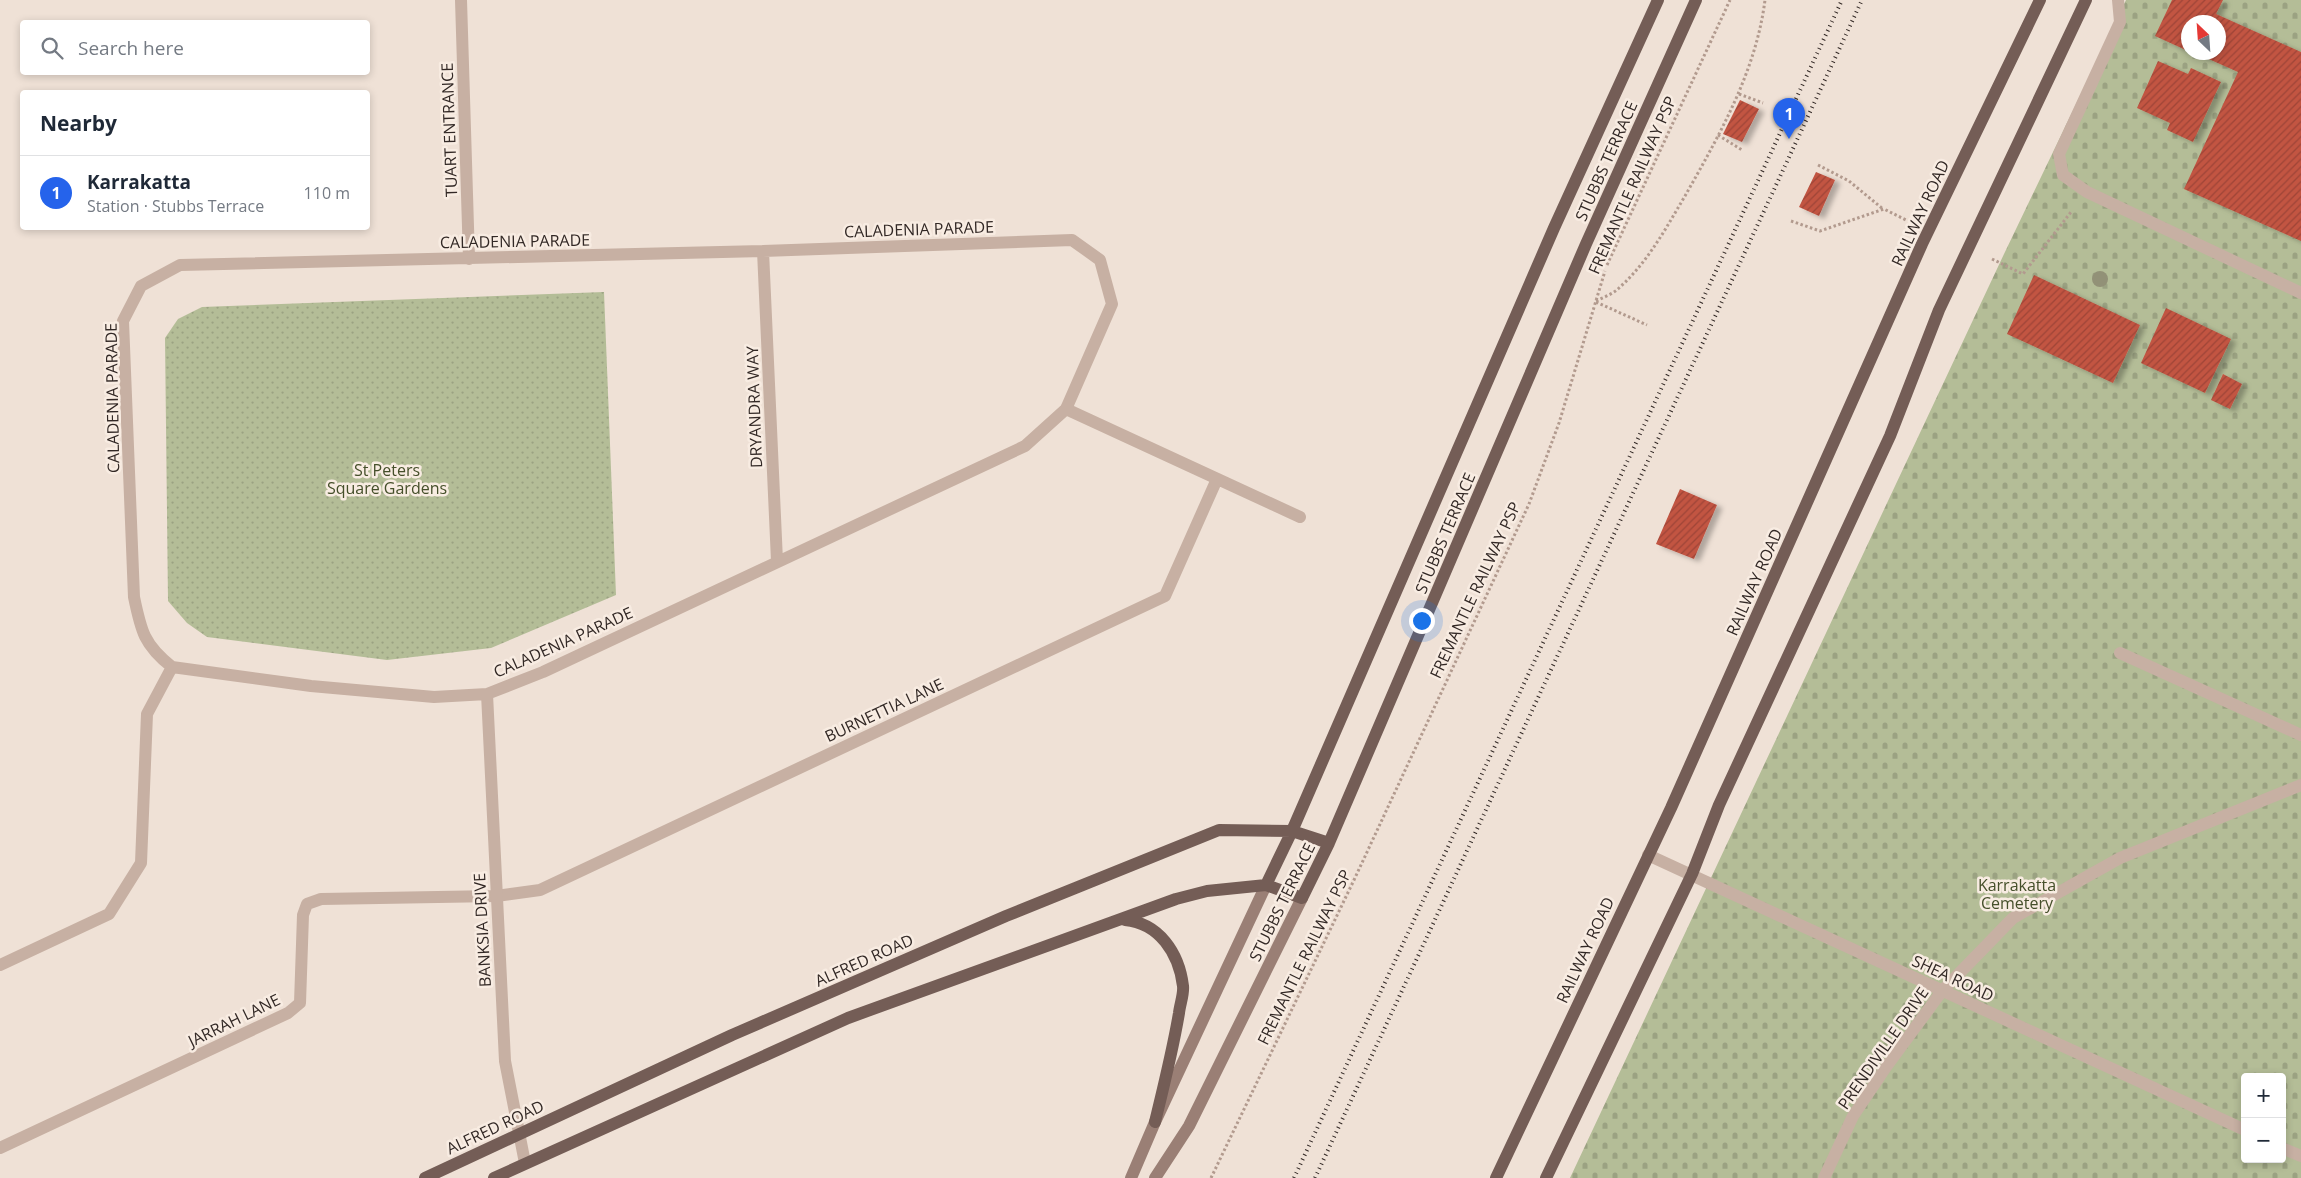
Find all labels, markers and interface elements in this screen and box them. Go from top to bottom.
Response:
north arrow [2181,15,2226,60]
search box [20,20,370,75]
icon: search [38,34,66,62]
text: Search here [78,35,184,61]
street label: TUART ENTRANCE [436,63,462,197]
street label: FREMANTLE RAILWAY PSP [1583,93,1681,277]
street label: STUBBS TERRACE [1570,97,1642,225]
pin: 1 [1773,98,1805,139]
text: Nearby [40,109,117,137]
street label: RAILWAY ROAD [1886,156,1954,270]
text: Karrakatta [87,169,191,195]
text: 1 [51,182,61,204]
text: 110 m [304,182,350,204]
text: Station · Stubbs Terrace [87,195,264,217]
street label: CALADENIA PARADE [844,215,994,243]
street label: CALADENIA PARADE [440,229,590,253]
street label: CALADENIA PARADE [100,323,124,473]
street label: DRYANDRA WAY [741,346,767,468]
park label: St Peters Square Gardens [327,459,447,499]
street label: STUBBS TERRACE [1410,469,1480,597]
street label: FREMANTLE RAILWAY PSP [1424,498,1526,682]
street label: RAILWAY ROAD [1721,525,1787,639]
street label: CALADENIA PARADE [490,601,636,683]
your location [1409,608,1435,634]
street label: BURNETTIA LANE [821,673,947,747]
street label: STUBBS TERRACE [1244,839,1320,965]
street label: FREMANTLE RAILWAY PSP [1252,866,1356,1048]
street label: BANKSIA DRIVE [468,872,496,988]
park label: Karrakatta Cemetery [1978,874,2056,914]
street label: RAILWAY ROAD [1551,893,1619,1007]
street label: ALFRED ROAD [811,929,917,991]
street label: SHEA ROAD [1909,949,1997,1007]
street label: PRENDIVILLE DRIVE [1833,982,1933,1114]
street label: JARRAH LANE [183,988,284,1053]
map controls [2241,1073,2286,1163]
button: + [2241,1073,2286,1118]
street label: ALFRED ROAD [443,1095,547,1159]
button: − [2241,1118,2286,1163]

